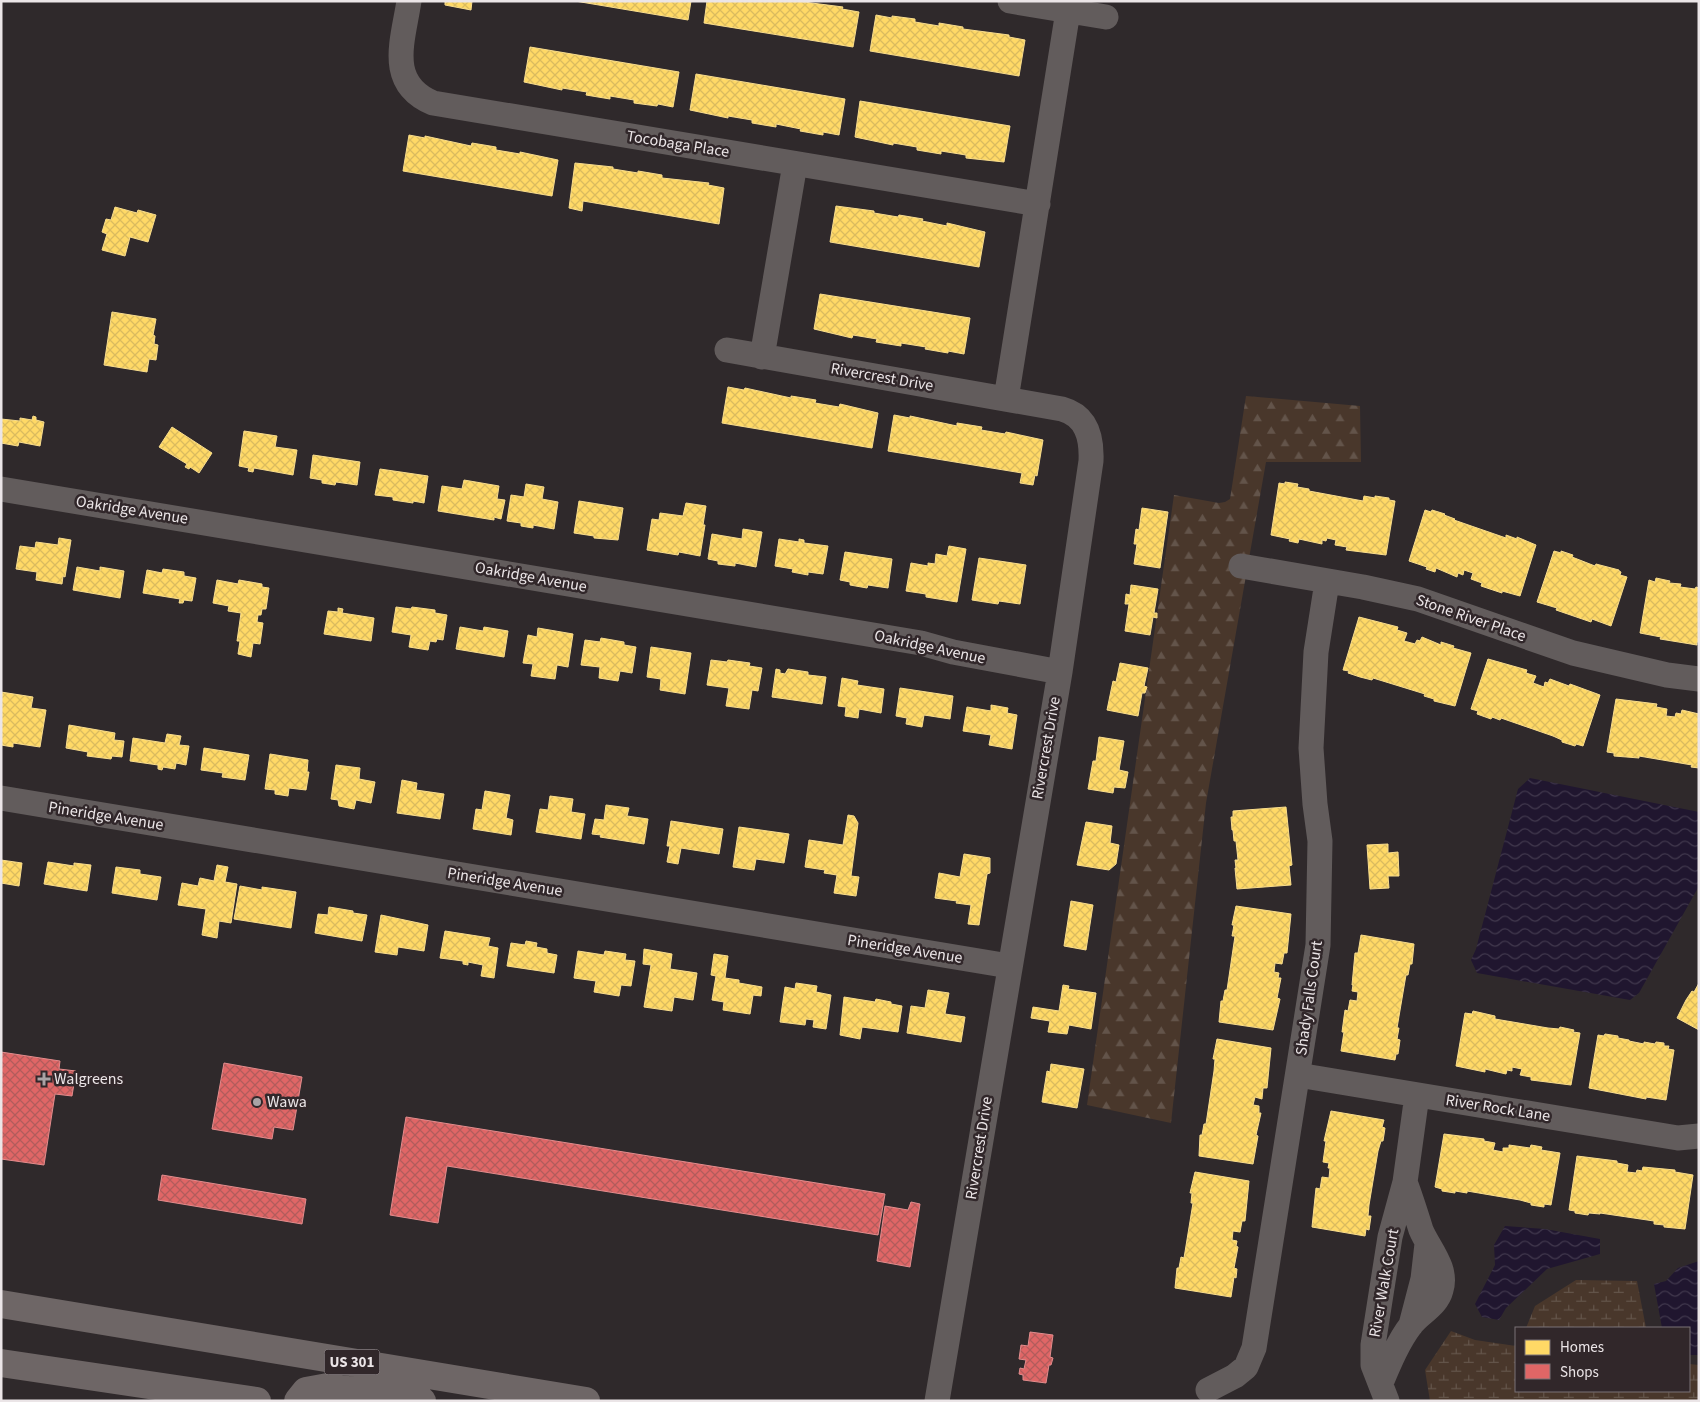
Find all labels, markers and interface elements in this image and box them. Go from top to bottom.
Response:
street label: Tocobaga Place [625,125,731,163]
street label: Rivercrest Drive [829,357,935,397]
street label: Oakridge Avenue [74,490,190,530]
street label: Oakridge Avenue [473,556,589,598]
street label: Stone River Place [1413,589,1529,647]
street label: Oakridge Avenue [872,624,988,670]
street label: Rivercrest Drive [1026,695,1066,801]
street label: Pineridge Avenue [47,796,165,836]
street label: Pineridge Avenue [446,862,564,902]
street label: Pineridge Avenue [846,929,964,969]
street label: Shady Falls Court [1290,939,1328,1057]
place label: Walgreens [54,1068,124,1090]
marker: Walgreens [38,1073,50,1085]
street label: River Rock Lane [1444,1089,1552,1127]
place label: Wawa [267,1091,307,1113]
street label: Rivercrest Drive [960,1095,998,1201]
marker: Wawa [251,1096,263,1108]
street label: River Walk Court [1364,1226,1405,1339]
legend [1515,1327,1690,1392]
text: Homes [1560,1337,1604,1358]
road number: US 301 [324,1350,380,1374]
text: Shops [1560,1362,1599,1383]

